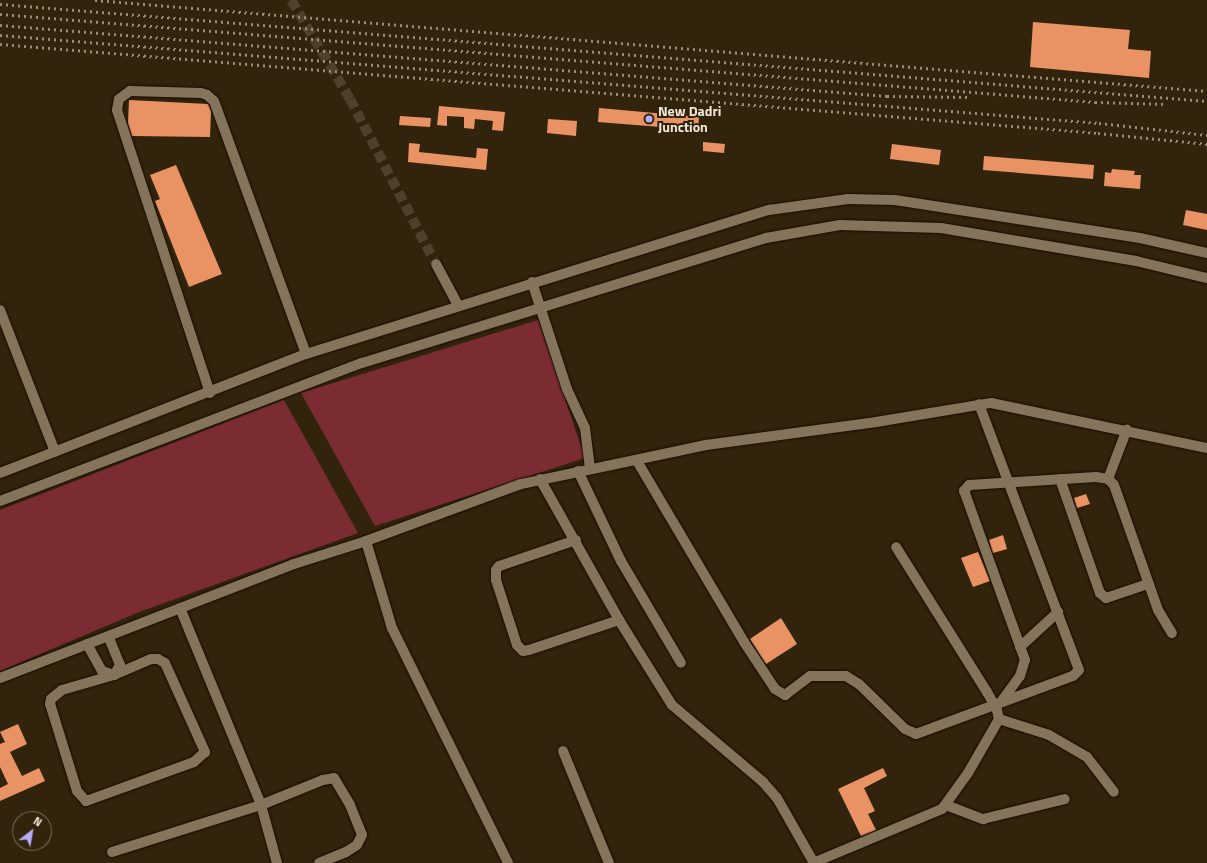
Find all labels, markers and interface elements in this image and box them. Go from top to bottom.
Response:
place label: New Dadri Junction [658,103,721,136]
marker: New Dadri Junction [643,113,655,125]
north arrow [12,811,52,851]
text: N [30,813,45,830]

